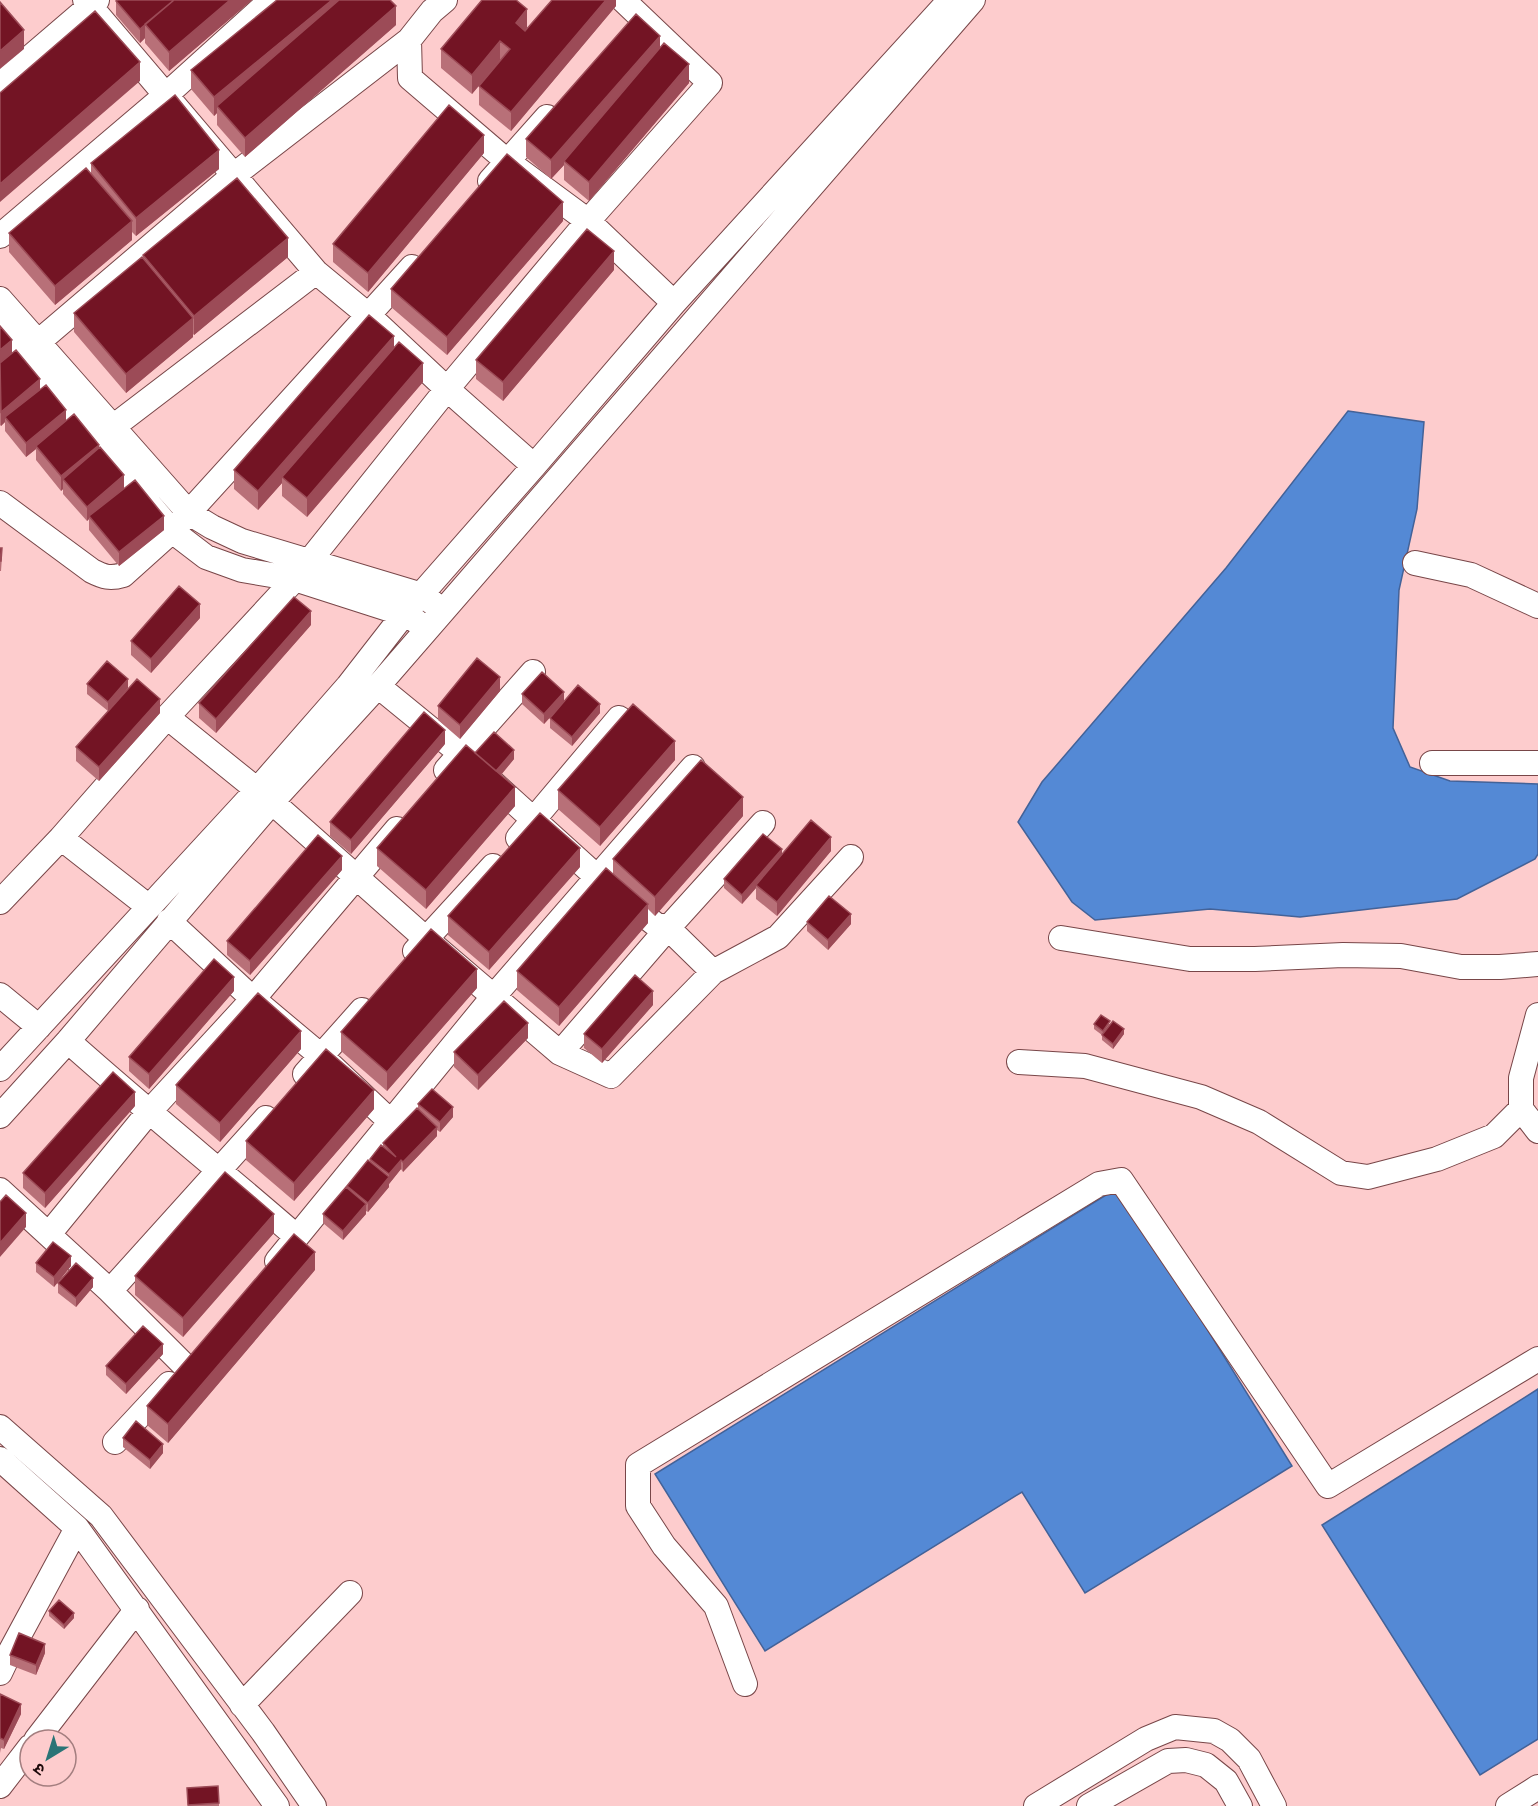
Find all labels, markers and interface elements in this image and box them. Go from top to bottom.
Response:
north arrow [18,1728,78,1788]
text: उ [28,1759,48,1781]

